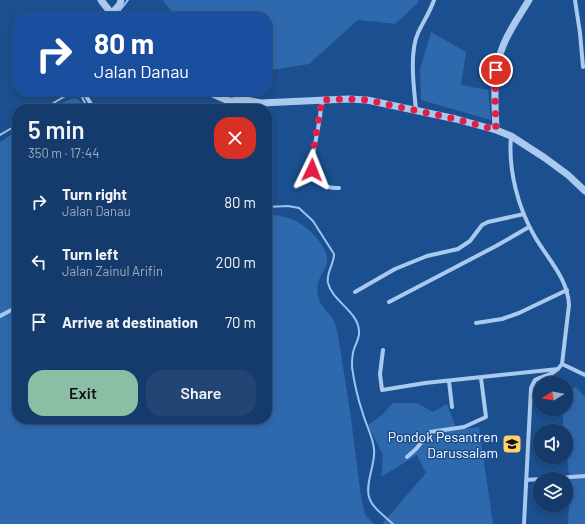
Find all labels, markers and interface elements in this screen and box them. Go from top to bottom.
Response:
text: 80 m [94,26,154,60]
icon: right [28,28,80,80]
pin [479,53,513,87]
icon: arrive [485,59,507,81]
text: Jalan Danau [94,60,189,82]
text: 5 min [28,115,85,144]
button: close [214,117,256,159]
text: 350 m · 17:44 [28,145,99,161]
position arrow [291,149,333,191]
text: Turn right [62,185,127,203]
icon: right [28,191,50,213]
text: 80 m [224,193,256,211]
text: Jalan Danau [62,203,131,219]
text: Turn left [62,245,118,263]
icon: left [28,251,50,273]
text: 200 m [216,253,256,271]
text: Jalan Zainul Arifin [62,263,163,279]
icon: arrive [28,311,50,333]
text: Arrive at destination [62,313,198,331]
text: 70 m [225,313,256,331]
button: Exit [28,370,138,416]
button: Share [146,370,256,416]
north arrow [533,376,573,416]
map controls [533,376,573,512]
button: sound [533,424,573,464]
place label: Pondok Pesantren Darussalam [388,428,498,461]
school or university icon: Pondok Pesantren Darussalam [501,433,523,455]
button: layers [533,472,573,512]

